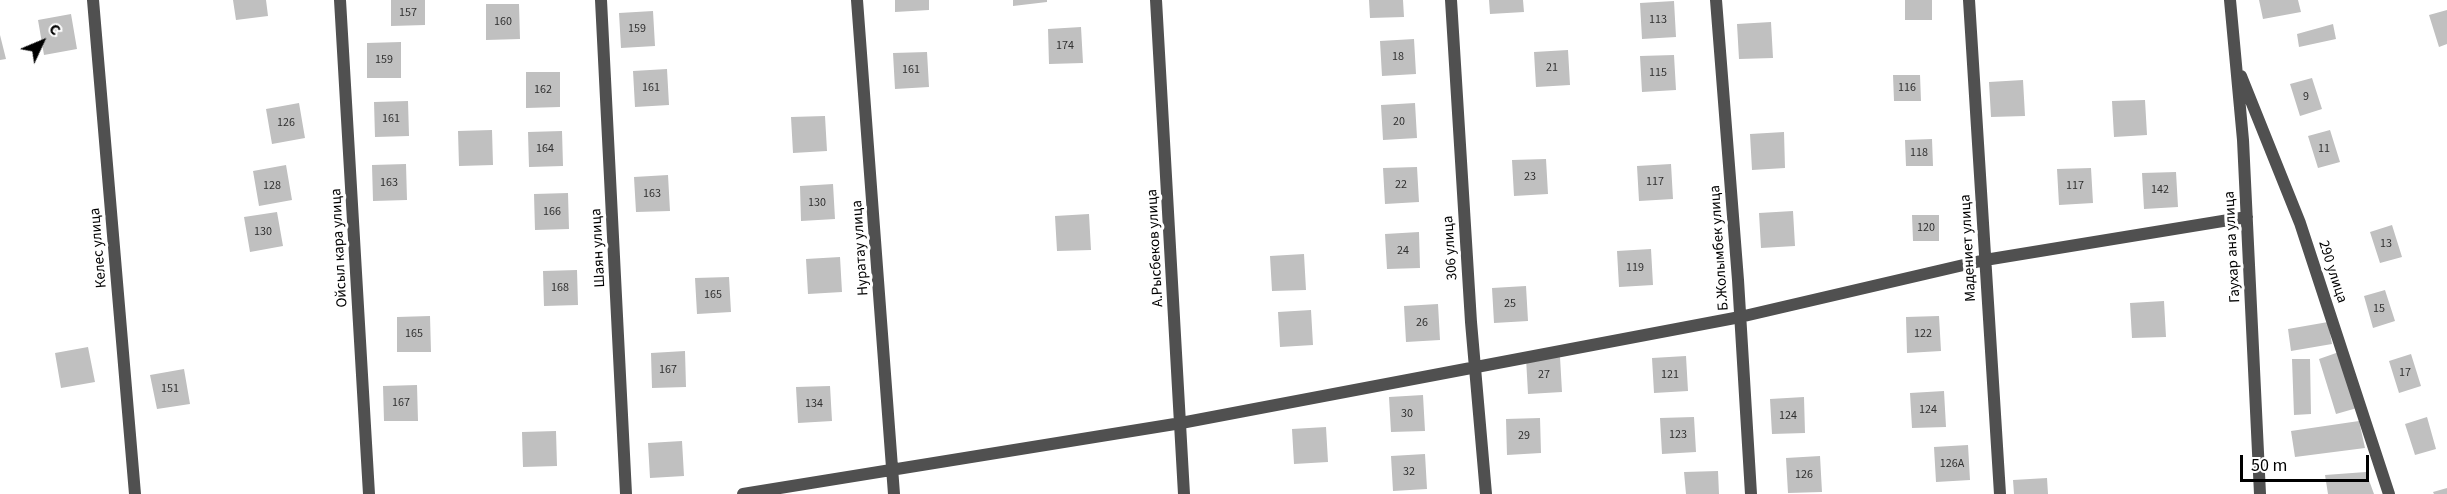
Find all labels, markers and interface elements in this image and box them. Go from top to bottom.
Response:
house number: 157 [399,6,417,20]
north arrow [12,12,72,72]
house number: 113 [1649,13,1667,27]
house number: 160 [494,15,512,29]
text: С [44,19,66,40]
house number: 159 [628,22,646,36]
house number: 174 [1056,39,1074,53]
house number: 18 [1392,50,1404,64]
house number: 159 [375,53,393,67]
house number: 21 [1546,61,1558,75]
house number: 161 [902,63,920,77]
house number: 115 [1649,66,1667,80]
house number: 161 [642,81,660,95]
house number: 116 [1898,81,1916,95]
house number: 162 [534,83,552,97]
house number: 9 [2303,90,2309,104]
house number: 161 [382,112,400,126]
house number: 20 [1393,115,1405,129]
house number: 126 [277,116,295,130]
house number: 164 [536,142,554,156]
house number: 11 [2318,142,2330,156]
house number: 118 [1910,146,1928,160]
house number: 23 [1524,170,1536,184]
house number: 117 [1646,175,1664,189]
house number: 163 [380,176,398,190]
house number: 22 [1395,178,1407,192]
house number: 128 [263,179,281,193]
house number: 117 [2066,179,2084,193]
house number: 142 [2151,183,2169,197]
street label: Б.Жолымбек улица [1707,185,1733,311]
house number: 163 [643,187,661,201]
street label: Ойсыл кара улица [328,188,352,308]
street label: А.Рысбеков улица [1144,189,1168,307]
street label: Гаухар ана улица [2221,191,2245,303]
street label: Мадениет улица [1957,194,1981,302]
house number: 130 [808,196,826,210]
street label: Нуратау улица [849,200,873,296]
house number: 166 [543,205,561,219]
street label: Келес улица [87,207,111,289]
street label: Шаян улица [588,208,610,288]
street label: 306 улица [1440,215,1462,281]
house number: 120 [1917,221,1935,235]
house number: 130 [254,225,272,239]
house number: 13 [2380,237,2392,251]
street label: 290 улица [2313,238,2351,306]
house number: 24 [1397,244,1409,258]
house number: 119 [1626,261,1644,275]
house number: 168 [551,281,569,295]
house number: 165 [704,288,722,302]
house number: 25 [1504,297,1516,311]
house number: 15 [2373,302,2385,316]
house number: 26 [1416,316,1428,330]
house number: 165 [405,327,423,341]
house number: 122 [1914,327,1932,341]
house number: 167 [659,363,677,377]
house number: 17 [2399,366,2411,380]
house number: 27 [1538,368,1550,382]
house number: 121 [1661,368,1679,382]
house number: 151 [161,382,179,396]
house number: 167 [392,396,410,410]
house number: 134 [805,397,823,411]
house number: 124 [1919,403,1937,417]
house number: 30 [1401,407,1413,421]
house number: 124 [1779,409,1797,423]
house number: 123 [1669,428,1687,442]
house number: 29 [1518,429,1530,443]
scale bar [2243,443,2372,481]
text: 50 m [2251,453,2287,478]
house number: 126А [1940,457,1964,471]
house number: 32 [1403,465,1415,479]
house number: 126 [1795,468,1813,482]

